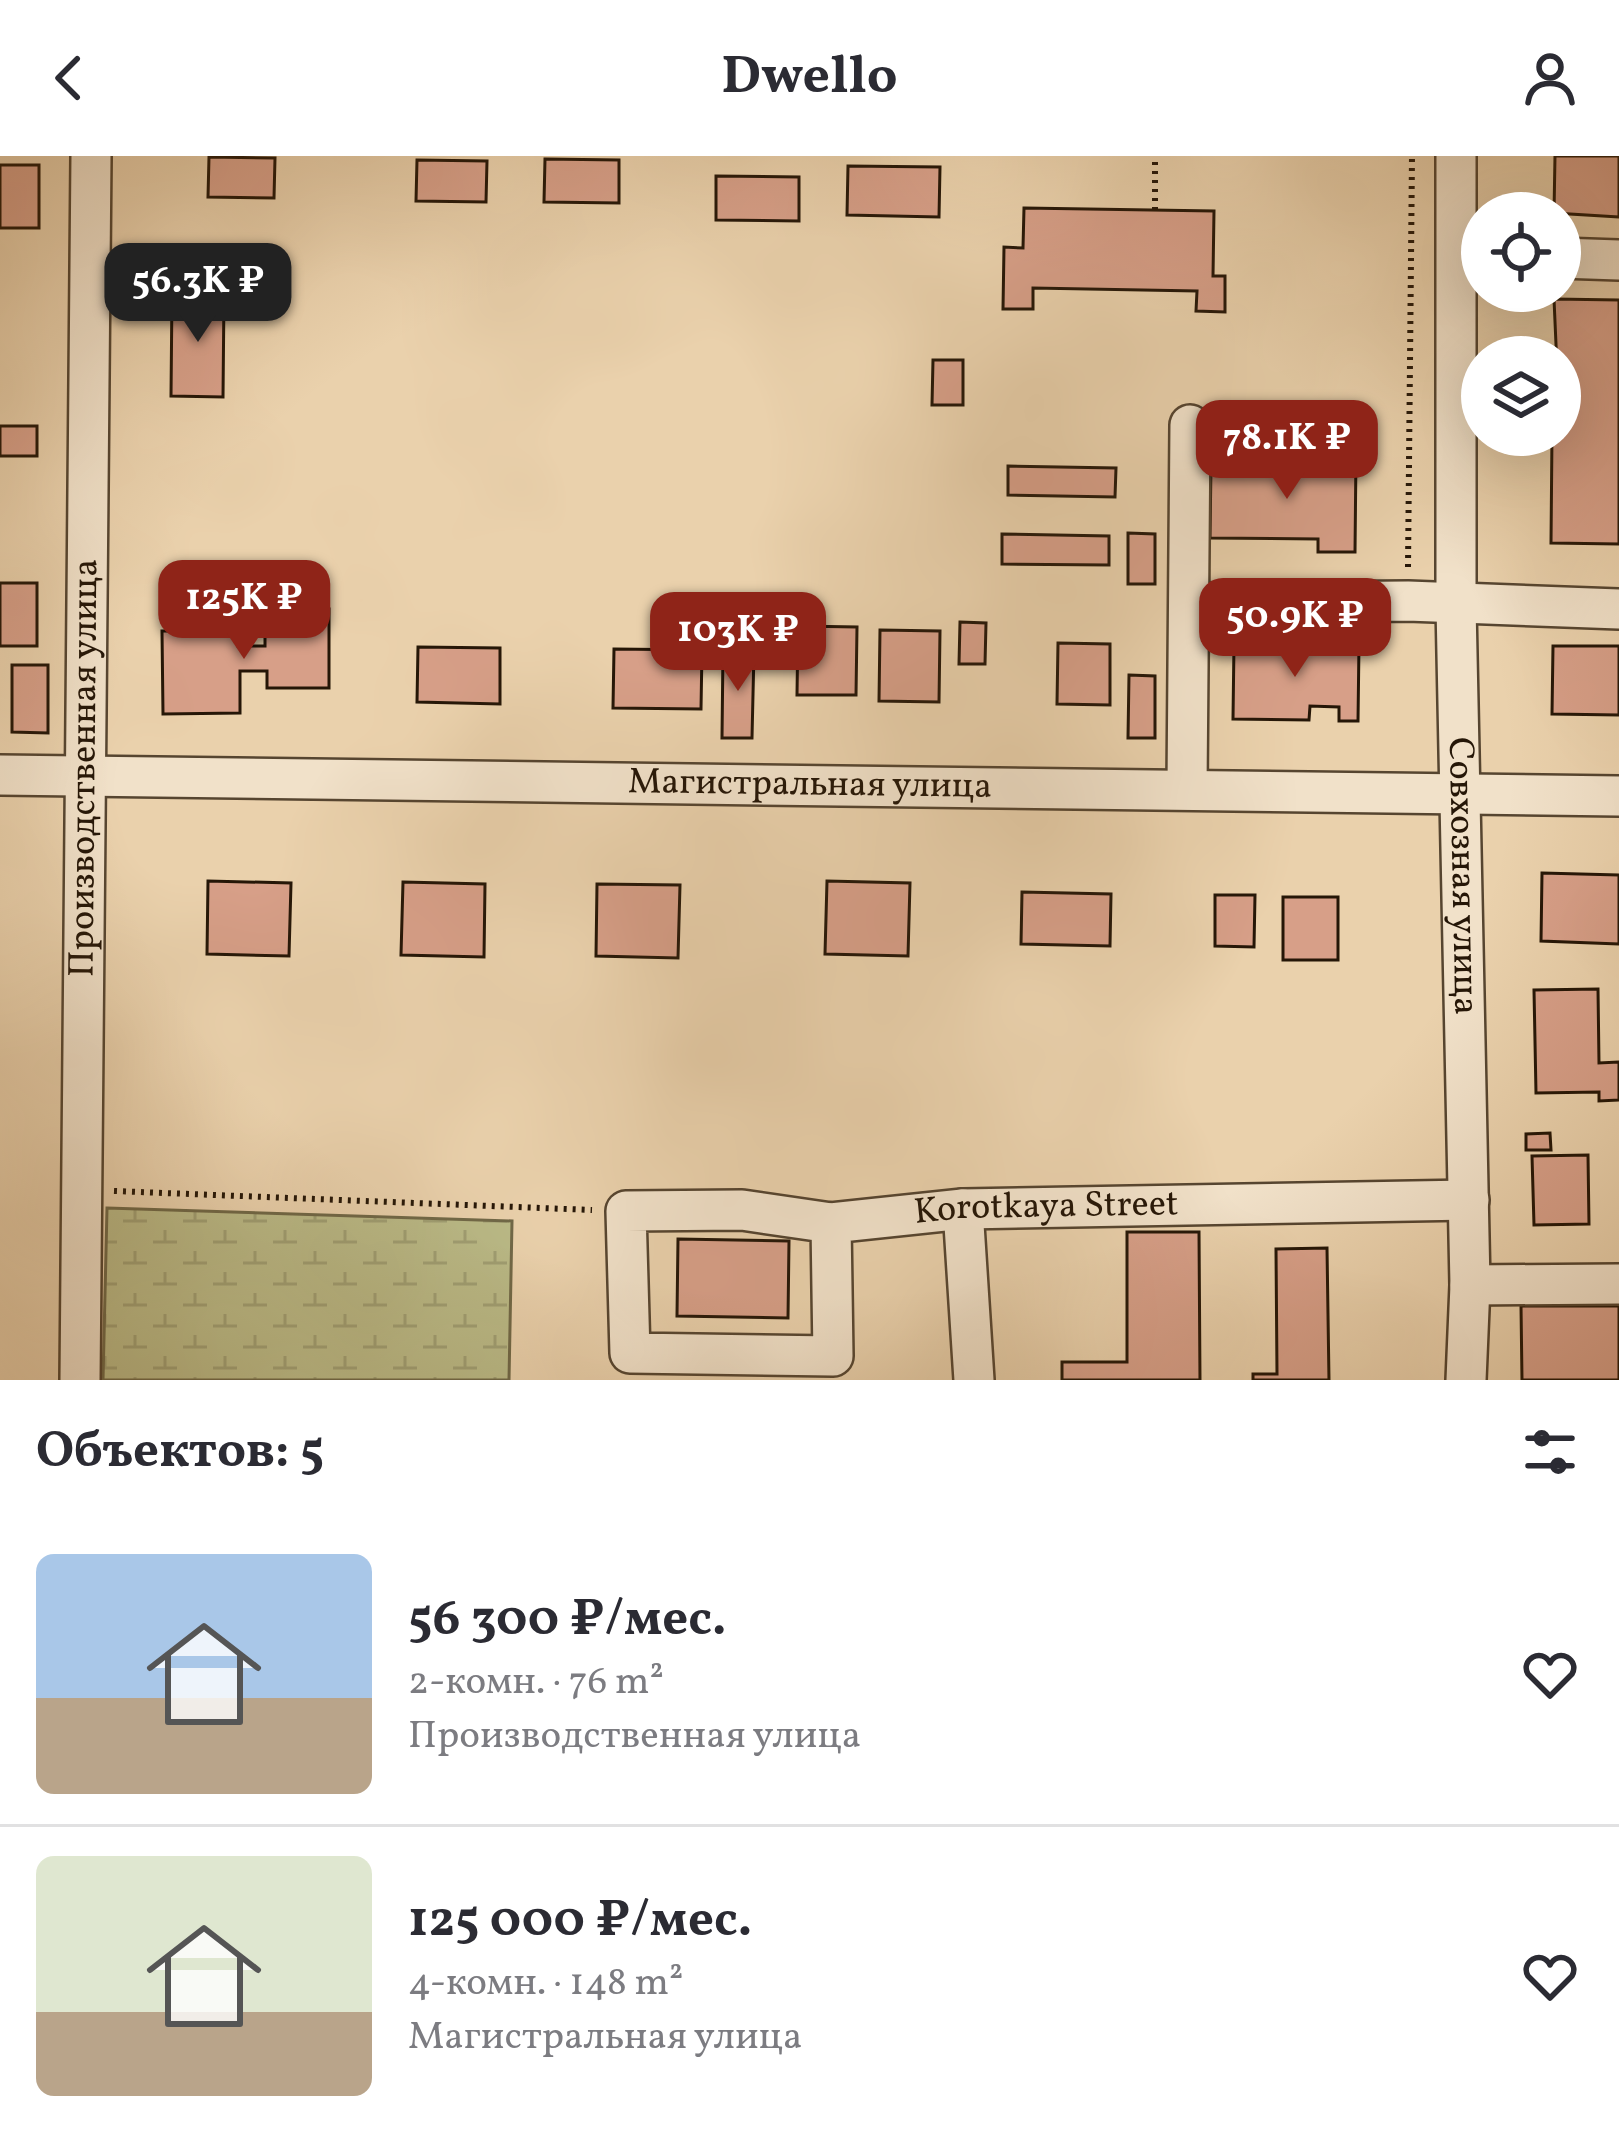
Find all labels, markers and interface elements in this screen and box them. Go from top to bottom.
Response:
text: Dwello [721,41,898,116]
icon: back [36,45,102,111]
icon: person [1517,45,1583,111]
map controls [1461,192,1581,456]
button: locate [1461,192,1581,312]
pin: 56.3K ₽ [87,243,309,345]
text: 56.3K ₽ [131,255,265,309]
button: layers [1461,336,1581,456]
pin: 78.1K ₽ [1176,400,1398,502]
text: 78.1K ₽ [1223,412,1351,466]
street label: Производственная улица [59,559,112,977]
pin: 125K ₽ [146,560,342,662]
text: 125K ₽ [185,572,303,626]
pin: 50.9K ₽ [1184,578,1406,680]
text: 50.9K ₽ [1226,590,1364,644]
pin: 103K ₽ [640,592,836,694]
text: 103K ₽ [677,604,799,658]
street label: Совхозная улица [1434,736,1489,1015]
street label: Магистральная улица [628,758,992,813]
street label: Korotkaya Street [912,1180,1179,1239]
text: Объектов: 5 [36,1417,324,1488]
icon: filters [1517,1419,1583,1485]
text: 56 300 ₽/мес. [408,1585,727,1656]
icon: home [132,1602,276,1746]
icon: heart [1517,1641,1583,1707]
text: 2-комн. · 76 m² [408,1656,664,1710]
text: Производственная улица [408,1710,861,1764]
text: 125 000 ₽/мес. [408,1886,752,1957]
icon: home [132,1904,276,2048]
icon: heart [1517,1943,1583,2009]
text: 4-комн. · 148 m² [408,1957,684,2011]
text: Магистральная улица [408,2011,802,2065]

